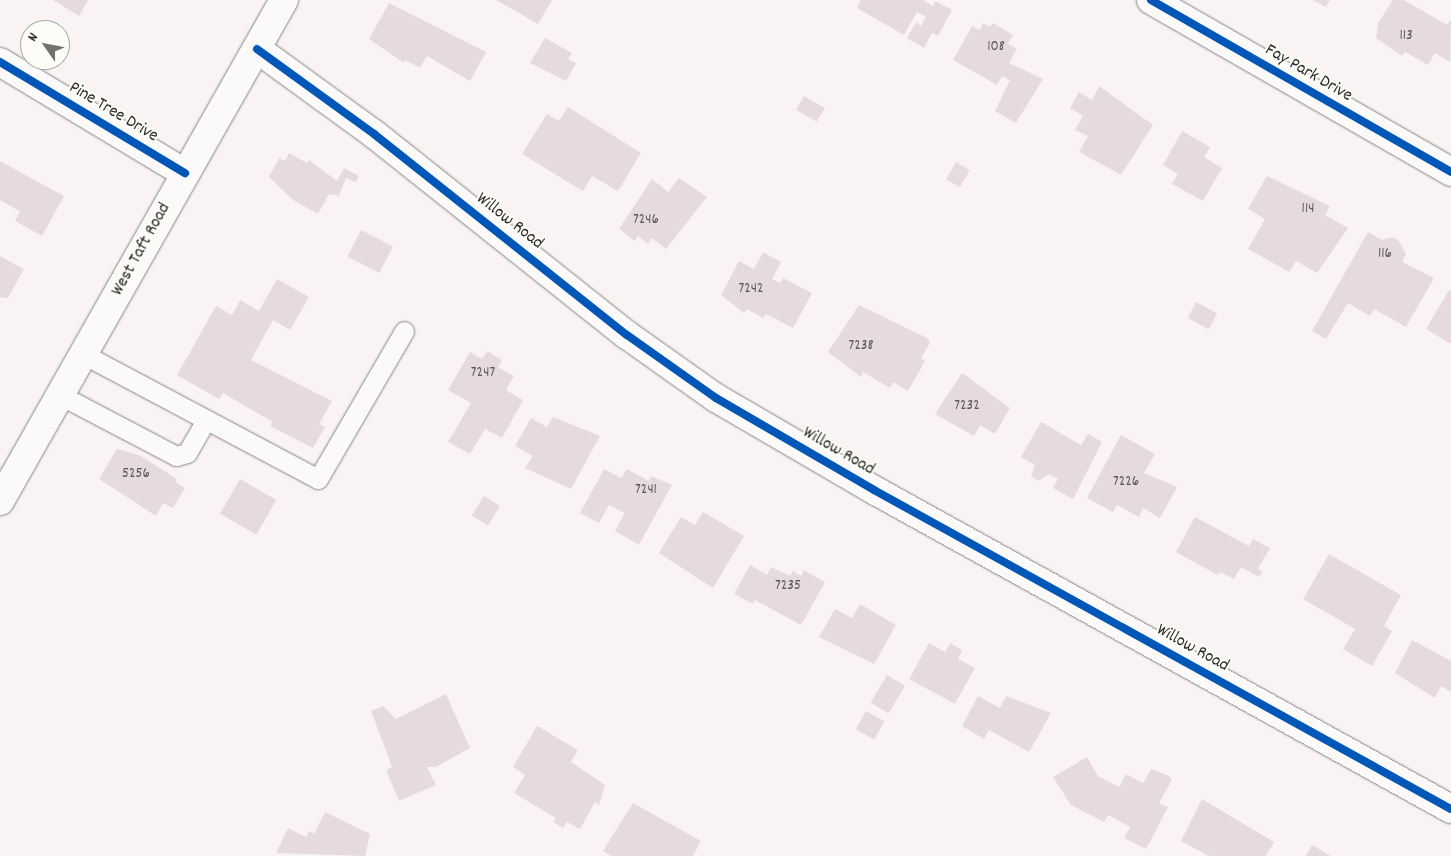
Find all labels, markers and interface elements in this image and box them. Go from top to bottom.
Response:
north arrow [20,20,70,70]
house number: 113 [1399,28,1413,46]
text: N [23,29,44,46]
house number: 108 [987,39,1005,57]
street label: Fay Park Drive [1260,40,1356,108]
street label: Pine Tree Drive [64,78,162,148]
street label: Willow Road [471,189,547,255]
street label: West Taft Road [108,200,176,300]
house number: 114 [1302,201,1314,219]
house number: 7246 [633,212,659,230]
house number: 116 [1378,246,1392,264]
house number: 7242 [738,281,764,299]
house number: 7238 [849,338,873,356]
house number: 7247 [471,365,495,383]
house number: 7232 [954,398,980,416]
street label: Willow Road [798,423,878,481]
house number: 5256 [122,466,150,484]
house number: 7226 [1113,474,1139,492]
house number: 7241 [635,482,657,500]
house number: 7235 [775,578,801,596]
street label: Willow Road [1152,620,1232,678]

